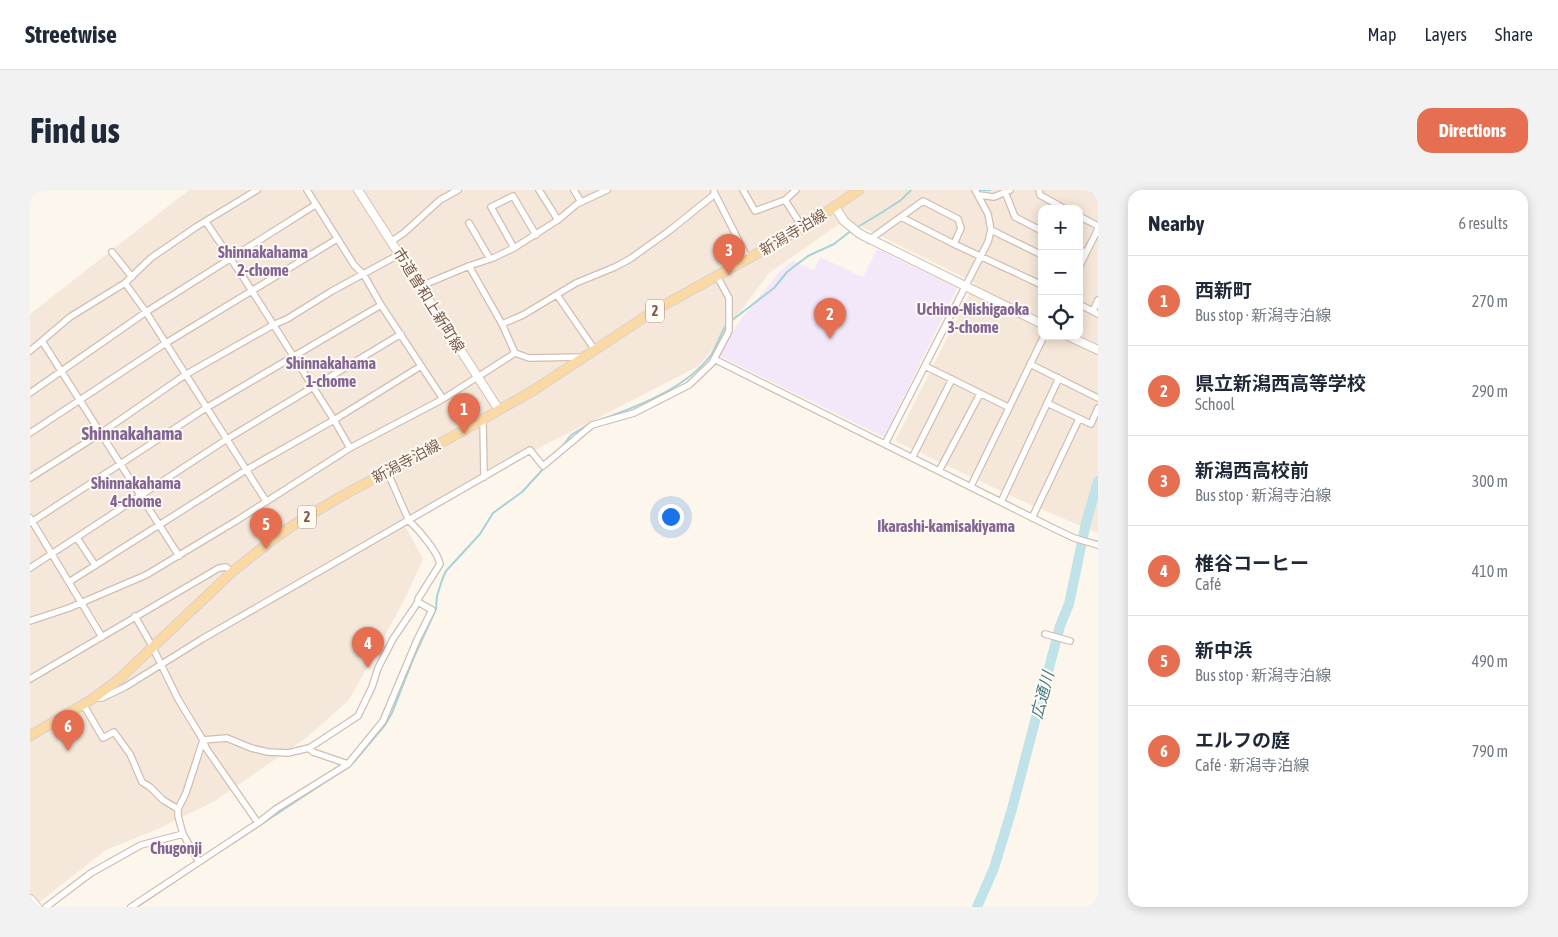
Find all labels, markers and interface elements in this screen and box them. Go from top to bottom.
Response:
text: Streetwise [25,21,117,48]
text: Map [1367,24,1396,45]
text: Layers [1424,24,1467,45]
text: Share [1495,24,1533,45]
button: Directions [1417,108,1528,153]
text: Find us [30,110,120,150]
street label: 新潟寺泊線 [756,205,830,259]
map controls [1038,205,1083,340]
button: + [1038,205,1083,250]
text: Nearby [1148,211,1204,235]
text: 6 results [1458,214,1508,232]
pin: 3 [713,234,745,275]
district label: Shinnakahama 2-chome [218,243,308,279]
street label: 市道曽和上新町線 [390,245,468,355]
button: − [1038,250,1083,295]
text: 西新町 [1195,279,1252,301]
text: 1 [1160,292,1168,310]
text: 270 m [1472,292,1508,310]
button: locate [1038,295,1083,340]
pin: 2 [814,298,846,339]
road number: 2 [646,300,664,322]
district label: Uchino-Nishigaoka 3-chome [917,300,1029,336]
text: Bus stop · 新潟寺泊線 [1195,306,1331,324]
district label: Shinnakahama 1-chome [286,354,376,390]
text: 県立新潟西高等学校 [1195,372,1366,394]
text: 2 [1160,382,1168,400]
text: 290 m [1472,382,1508,400]
pin: 1 [448,393,480,434]
text: School [1195,395,1235,413]
district label: Shinnakahama [82,423,182,444]
street label: 新潟寺泊線 [369,436,443,486]
text: 新潟西高校前 [1195,459,1309,481]
text: 3 [1160,472,1168,490]
text: 300 m [1472,472,1508,490]
district label: Shinnakahama 4-chome [91,474,181,510]
text: Bus stop · 新潟寺泊線 [1195,486,1331,504]
your location [658,504,684,530]
road number: 2 [298,506,316,528]
pin: 5 [250,508,282,549]
district label: Ikarashi-kamisakiyama [877,517,1015,535]
text: 椎谷コーヒー [1195,552,1309,574]
text: 4 [1160,562,1168,580]
text: 410 m [1472,562,1508,580]
text: Café [1195,575,1221,593]
pin: 4 [352,627,384,668]
text: 新中浜 [1195,639,1252,661]
text: 5 [1160,652,1168,670]
text: 490 m [1472,652,1508,670]
text: Bus stop · 新潟寺泊線 [1195,666,1331,684]
water label: 広通川 [1027,668,1057,721]
pin: 6 [52,710,84,751]
text: エルフの庭 [1195,729,1290,751]
text: 6 [1160,742,1168,760]
text: 790 m [1472,742,1508,760]
text: Café · 新潟寺泊線 [1195,756,1309,774]
district label: Chugonji [150,839,202,857]

